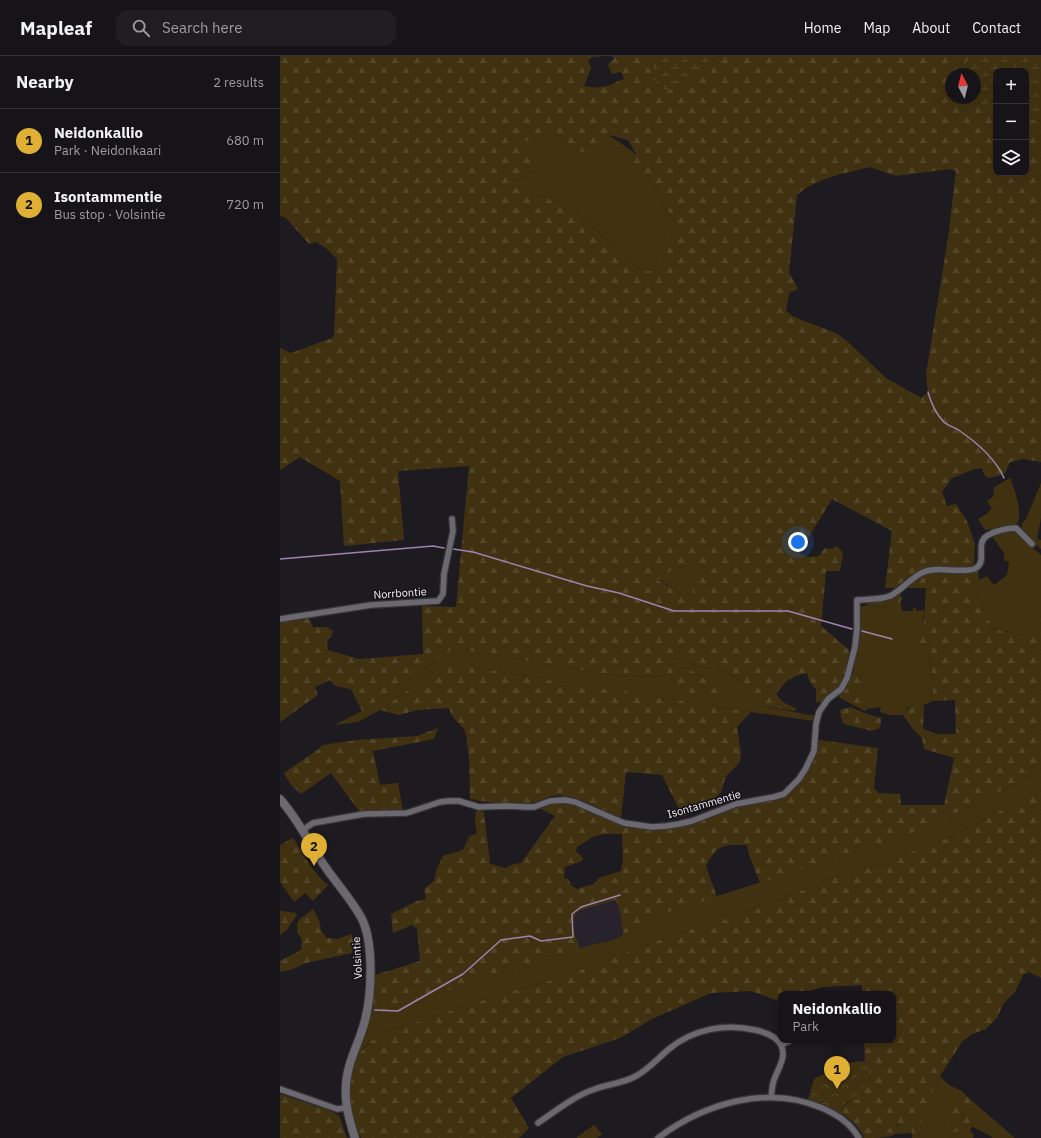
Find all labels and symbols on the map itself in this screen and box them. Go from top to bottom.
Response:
north arrow [945,68,981,104]
your location [788,532,808,552]
street label: Norrbontie [373,584,427,602]
street label: Isontammentie [666,787,742,821]
pin: 2 [301,833,327,866]
street label: Volsintie [349,936,365,980]
pin: 1 [824,1056,850,1089]

